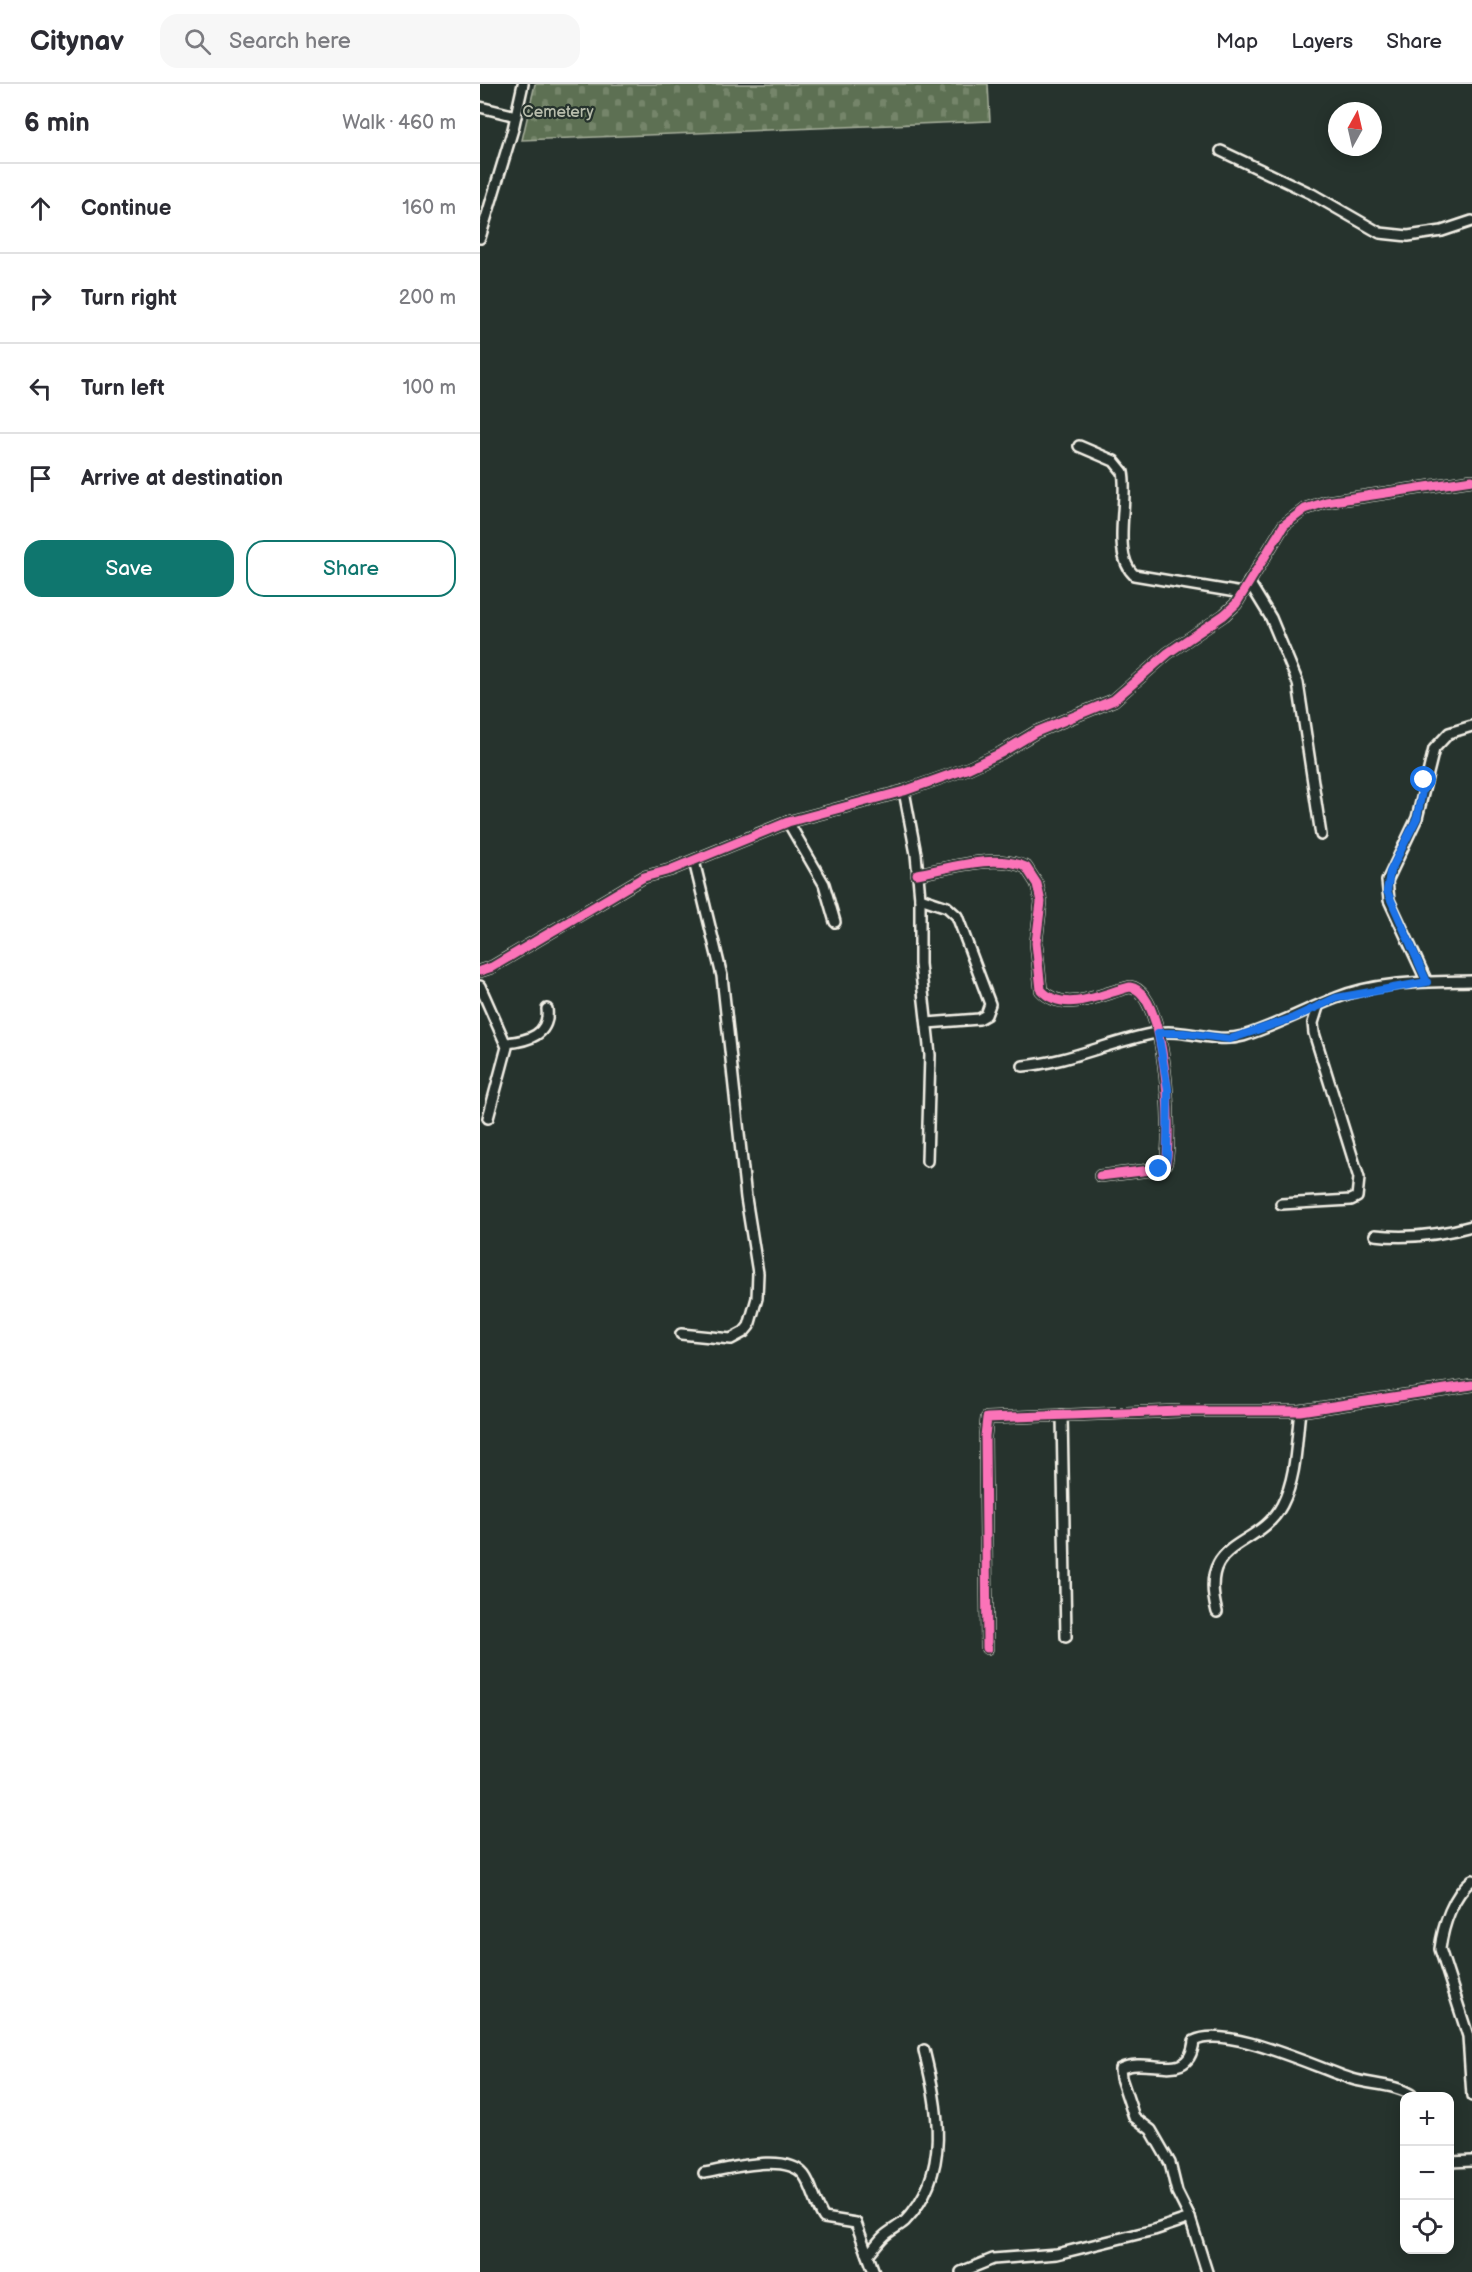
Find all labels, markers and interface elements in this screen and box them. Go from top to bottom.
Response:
search box [160,14,580,68]
text: Citynav [30,25,124,58]
icon: search [181,25,214,58]
text: Search here [229,28,351,55]
text: Map [1216,29,1258,54]
text: Layers [1291,29,1353,54]
text: Share [1386,29,1442,54]
north arrow [1328,102,1382,156]
park label: Cemetery [522,103,594,122]
text: 6 min [24,108,90,139]
text: Walk · 460 m [342,111,456,135]
icon: ahead [24,192,57,225]
text: Continue [81,195,171,222]
text: 160 m [402,196,456,220]
icon: right [24,282,57,315]
text: Turn right [81,285,177,312]
text: 200 m [399,286,456,310]
icon: left [24,372,57,405]
text: Turn left [81,375,165,402]
text: 100 m [403,376,456,400]
icon: arrive [24,462,57,495]
text: Arrive at destination [81,465,283,492]
button: Save [24,540,234,597]
button: Share [246,540,456,597]
route start [1410,766,1436,792]
route end [1145,1155,1171,1181]
map controls [1400,2092,1454,2254]
button: + [1400,2092,1454,2146]
button: − [1400,2146,1454,2200]
button: locate [1400,2200,1454,2254]

